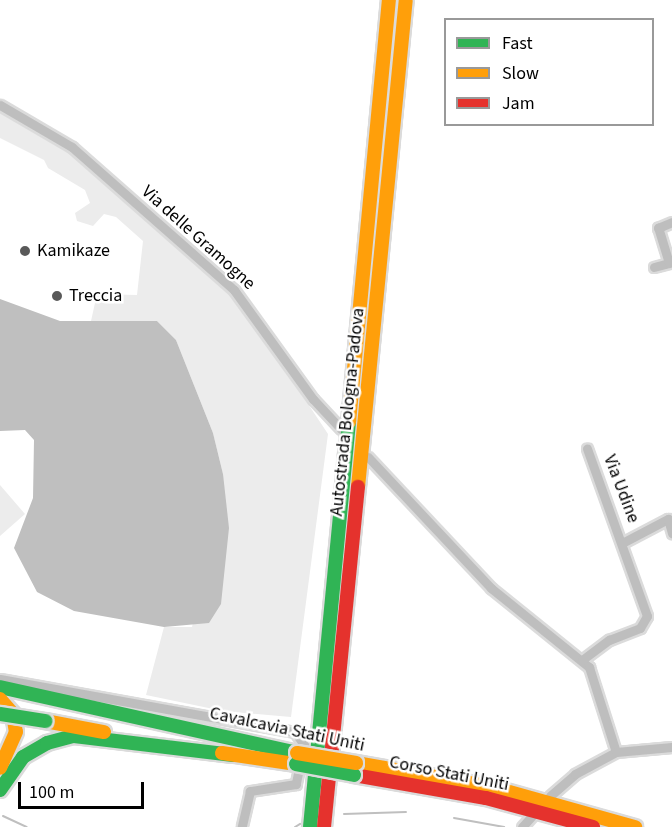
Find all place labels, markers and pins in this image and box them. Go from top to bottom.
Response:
place label: Kamikaze [37,240,110,262]
marker: Kamikaze [18,244,32,258]
place label: Treccia [69,285,122,307]
marker: Treccia [50,289,64,303]

